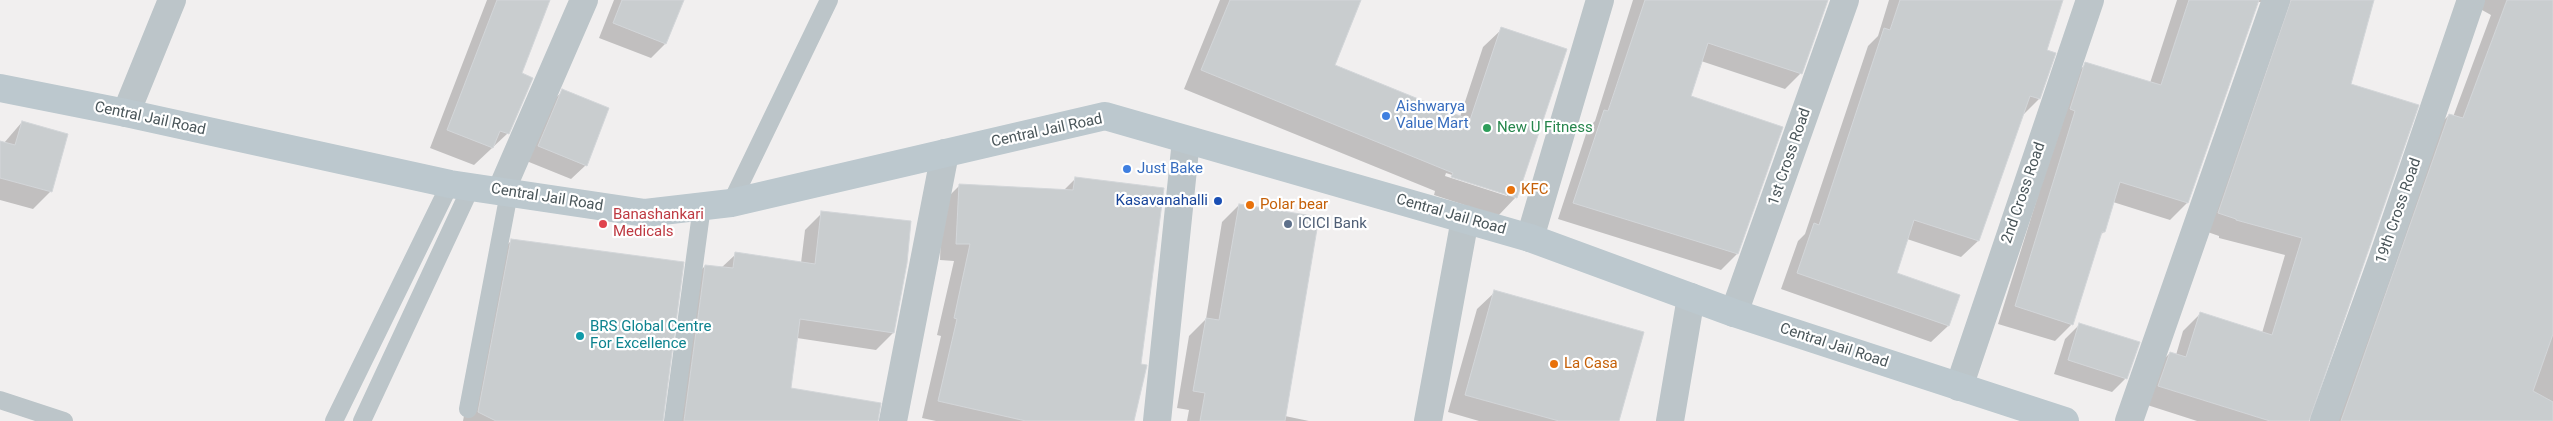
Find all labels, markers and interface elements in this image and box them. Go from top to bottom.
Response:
street label: Central Jail Road [93,98,207,140]
place label: Aishwarya Value Mart [1396,98,1469,133]
street label: 1st Cross Road [1765,106,1815,208]
street label: Central Jail Road [990,110,1104,152]
marker: Aishwarya Value Mart [1380,110,1392,122]
place label: New U Fitness [1497,119,1593,137]
marker: New U Fitness [1481,122,1493,134]
street label: 2nd Cross Road [1998,140,2050,246]
street label: 19th Cross Road [2372,156,2426,266]
place label: Just Bake [1137,160,1203,178]
marker: Just Bake [1121,163,1133,175]
street label: Central Jail Road [490,180,604,216]
place label: KFC [1521,181,1548,199]
marker: KFC [1505,184,1517,196]
street label: Central Jail Road [1394,191,1508,239]
place label: Kasavanahalli [1116,192,1208,210]
marker: Kasavanahalli [1212,195,1224,207]
place label: Polar bear [1260,196,1328,214]
marker: Polar bear [1244,199,1256,211]
place label: Banashankari Medicals [613,206,704,241]
place label: ICICI Bank [1298,215,1367,233]
marker: Banashankari Medicals [597,218,609,230]
marker: ICICI Bank [1282,218,1294,230]
place label: BRS Global Centre For Excellence [590,318,711,353]
street label: Central Jail Road [1777,320,1891,372]
marker: BRS Global Centre For Excellence [574,330,586,342]
place label: La Casa [1564,355,1618,373]
marker: La Casa [1548,358,1560,370]

